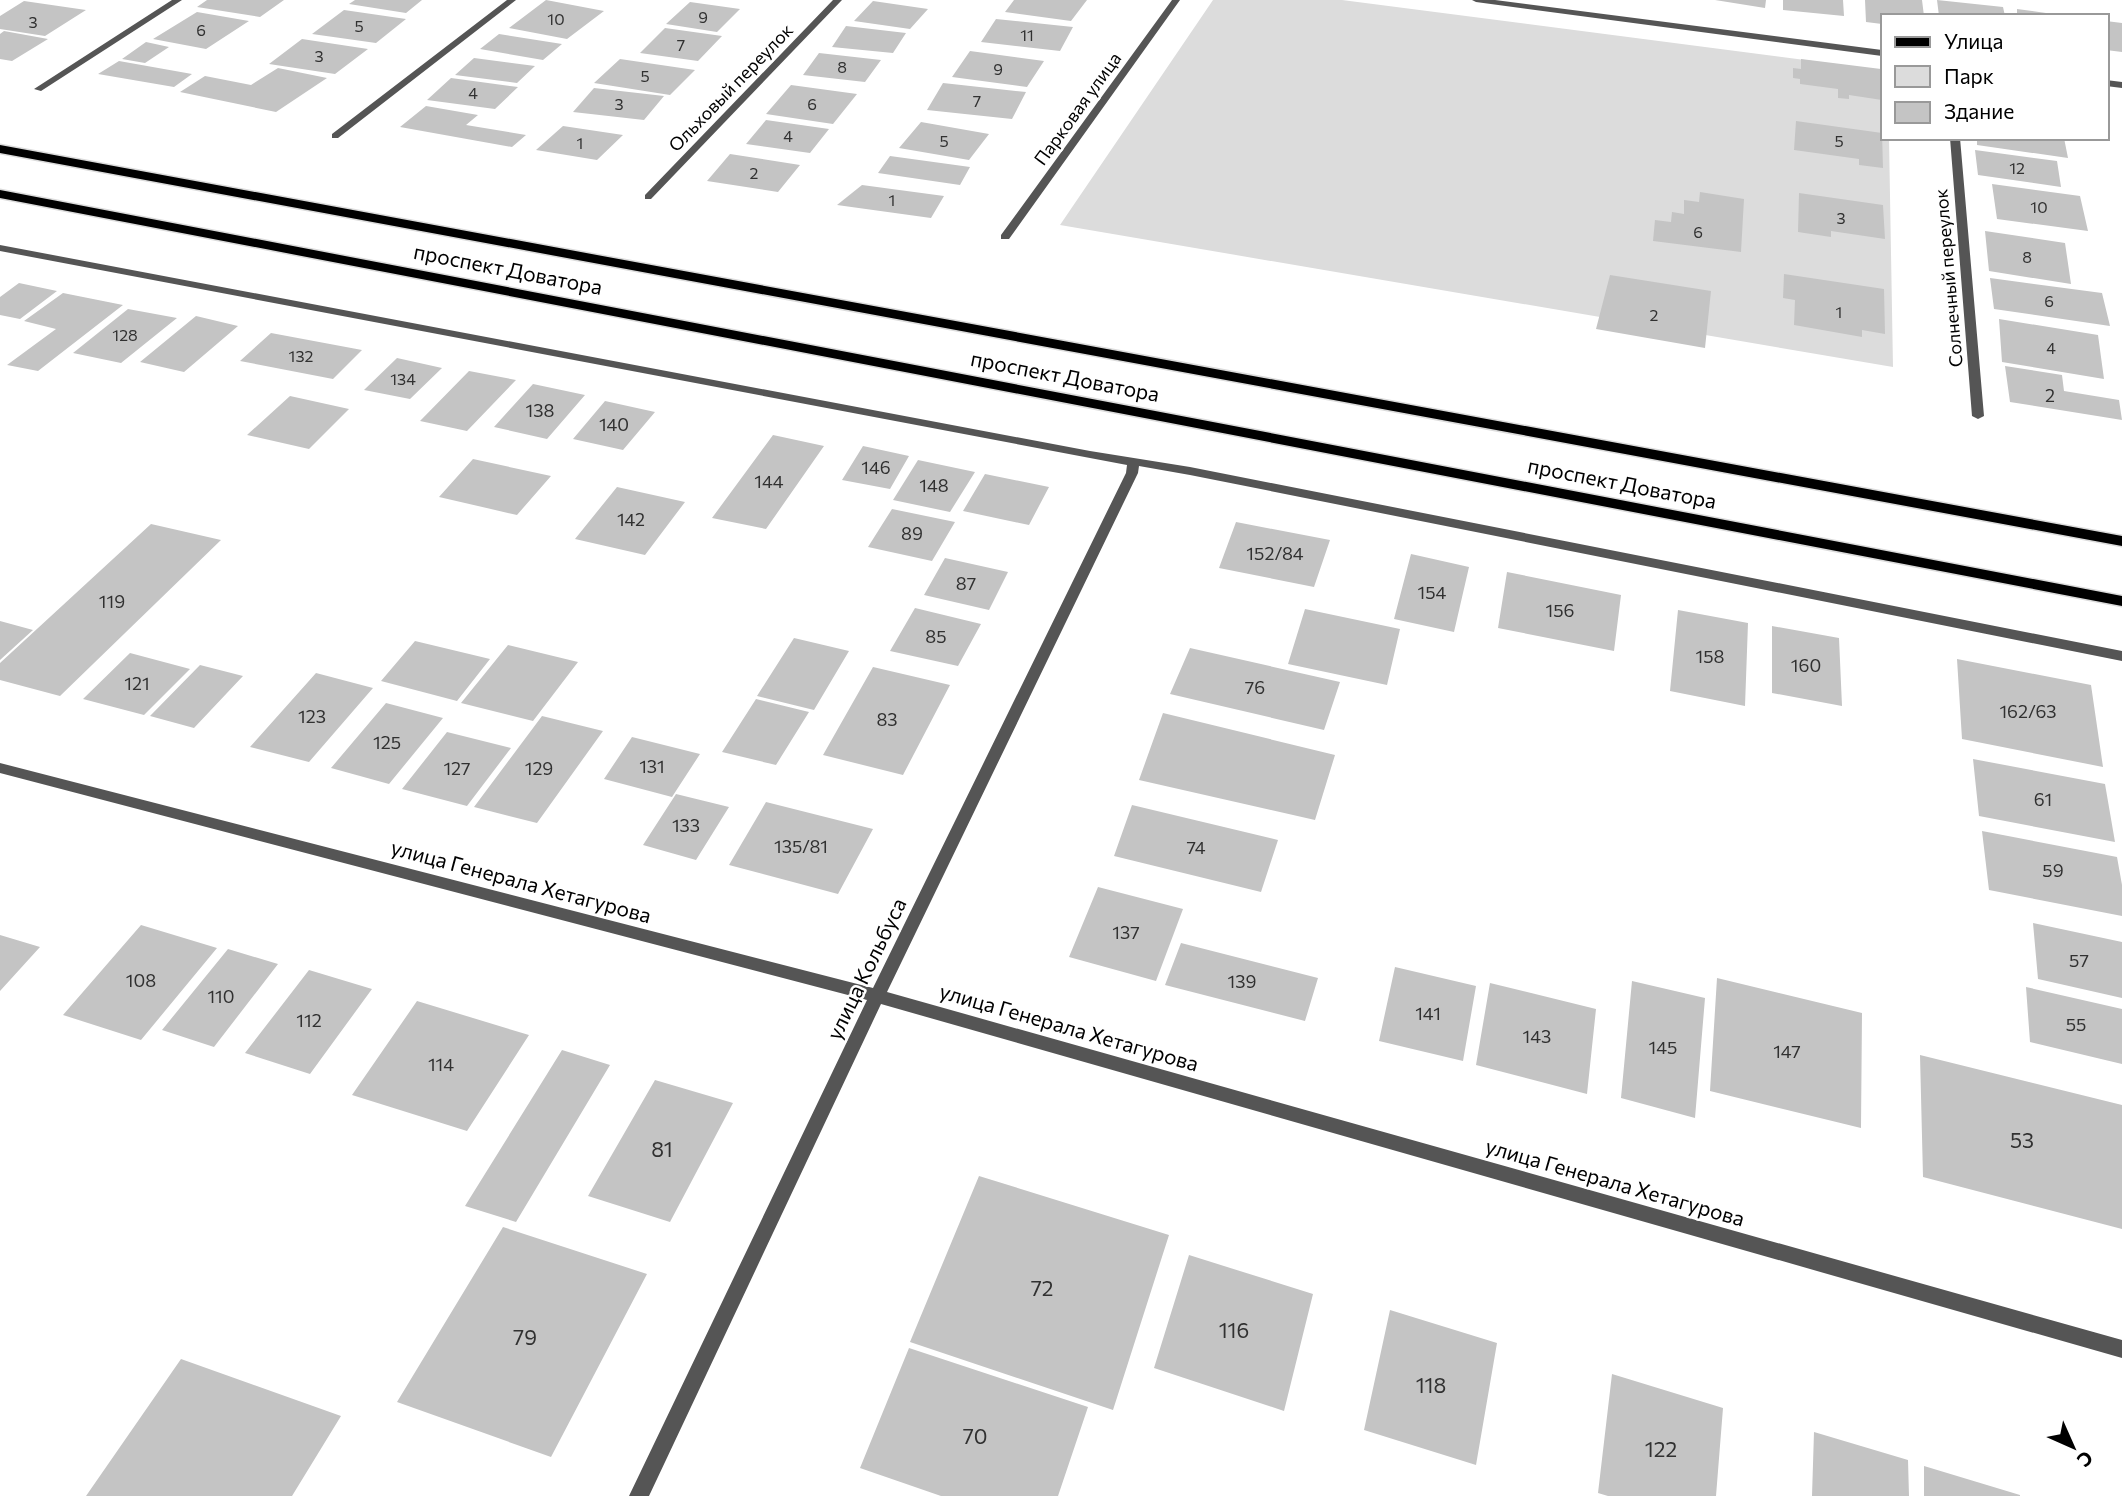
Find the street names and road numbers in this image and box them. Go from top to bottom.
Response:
street label: Ольховый переулок [664,19,797,156]
street label: Парковая улица [1029,48,1126,169]
street label: Солнечный переулок [1929,188,1967,368]
street label: проспект Доватора [412,238,605,299]
street label: проспект Доватора [969,345,1162,406]
street label: проспект Доватора [1526,452,1719,513]
street label: улица Генерала Хетагурова [389,834,654,927]
street label: улица Кольбуса [821,894,911,1043]
street label: улица Генерала Хетагурова [937,978,1202,1076]
street label: улица Генерала Хетагурова [1483,1133,1748,1231]

